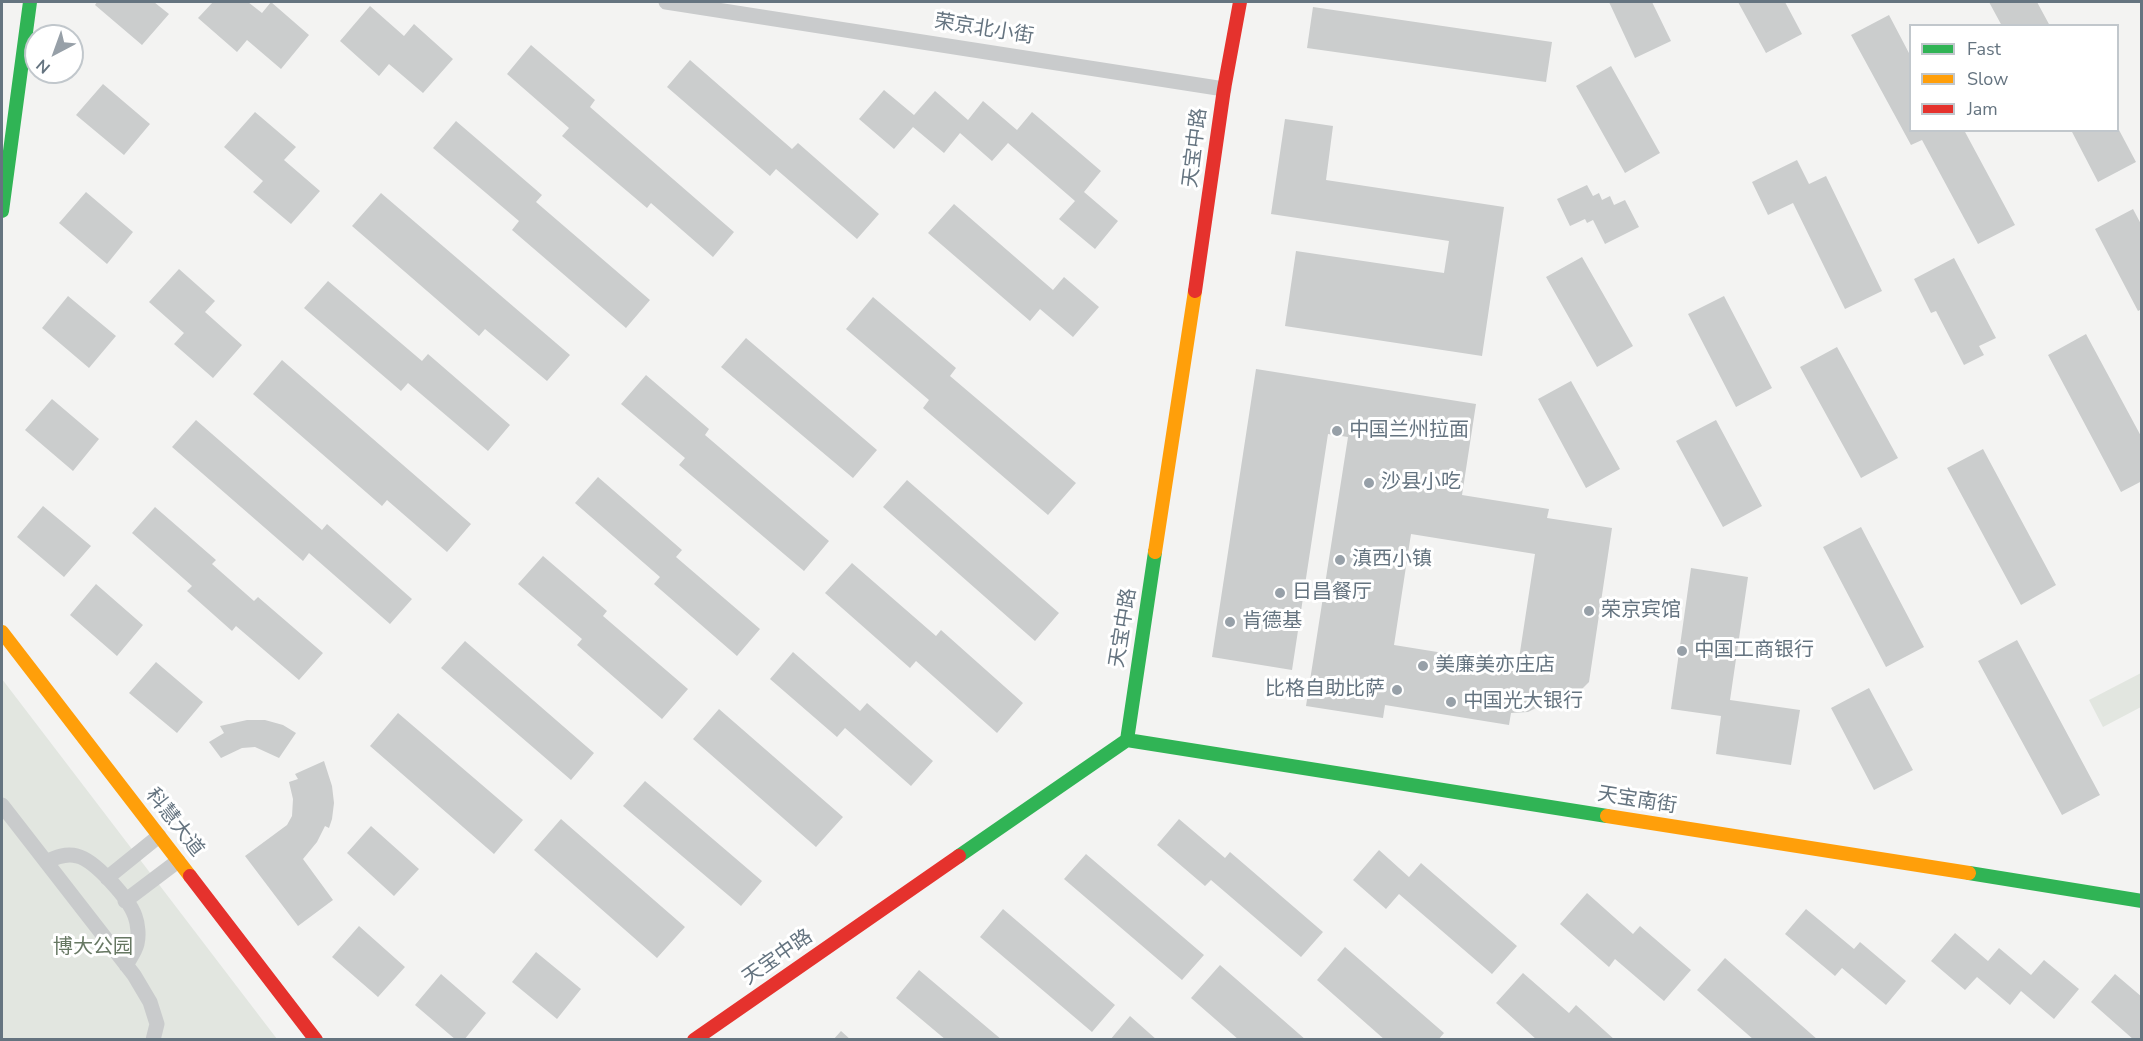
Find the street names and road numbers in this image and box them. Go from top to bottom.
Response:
street label: 荣京北小街 [933,10,1035,50]
street label: 天宝中路 [1179,107,1213,189]
street label: 天宝中路 [1106,587,1142,669]
street label: 天宝南街 [1596,783,1678,819]
street label: 科慧大道 [140,784,208,862]
street label: 天宝中路 [738,925,818,991]

